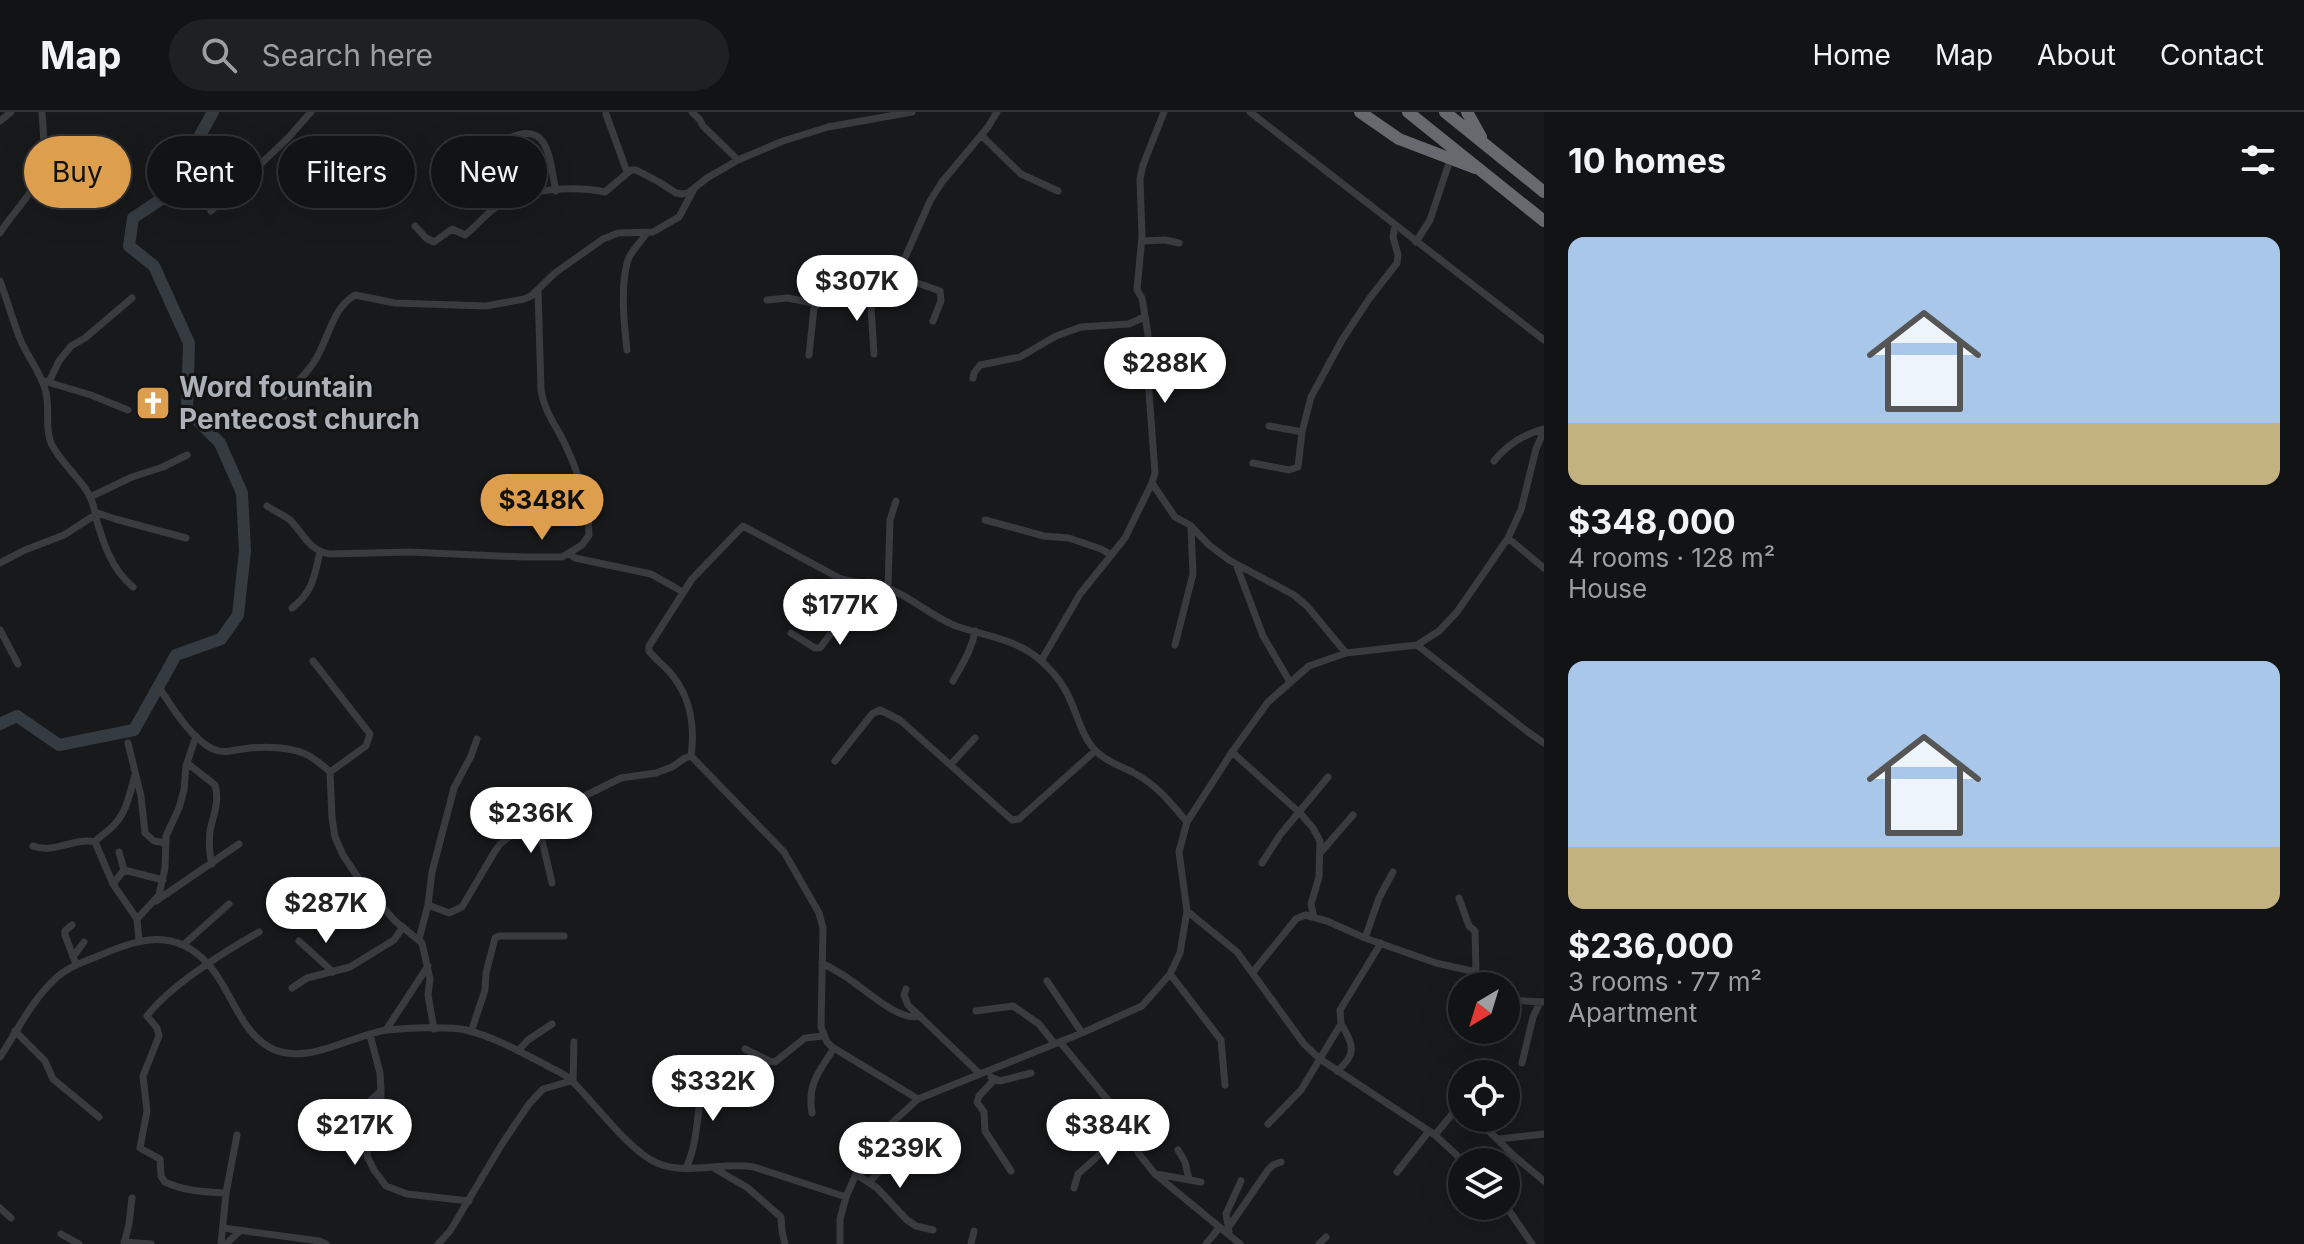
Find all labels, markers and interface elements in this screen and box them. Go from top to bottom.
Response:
search box [169,19,729,91]
text: Map [40,32,121,78]
icon: search [197,33,241,77]
text: Search here [261,37,433,73]
text: Home [1812,38,1891,72]
text: Map [1935,38,1993,72]
text: About [2037,38,2116,72]
text: Contact [2160,38,2264,72]
chip: Buy [24,136,131,208]
chip: Rent [147,136,262,208]
chip: Filters [278,136,415,208]
chip: New [431,136,547,208]
icon: filters [2236,138,2280,182]
text: 10 homes [1568,140,1726,181]
pin: $307K [801,255,913,323]
text: $307K [815,265,899,296]
icon: home [1852,289,1996,433]
pin: $288K [1109,337,1221,405]
text: $288K [1122,347,1208,378]
place label: Word fountain Pentecost church [179,370,420,436]
church icon: Word fountain Pentecost church [134,384,172,422]
pin: $348K [486,474,598,542]
text: $348K [498,484,586,515]
text: $348,000 [1568,501,1736,542]
text: 4 rooms · 128 m² [1568,542,1775,573]
text: House [1568,573,1647,604]
pin: $177K [784,579,896,647]
text: $177K [801,589,879,620]
icon: home [1852,713,1996,857]
pin: $236K [475,787,587,855]
text: $236K [488,797,574,828]
pin: $287K [270,877,382,945]
text: $287K [284,887,368,918]
text: $236,000 [1568,925,1734,966]
text: 3 rooms · 77 m² [1568,966,1762,997]
north arrow [1448,972,1520,1044]
map controls [1448,972,1520,1220]
text: Apartment [1568,997,1697,1028]
pin: $332K [657,1055,769,1123]
button: locate [1448,1060,1520,1132]
text: $332K [670,1065,756,1096]
pin: $217K [299,1099,411,1167]
pin: $384K [1052,1099,1164,1167]
text: $217K [316,1109,394,1140]
text: $384K [1064,1109,1152,1140]
pin: $239K [844,1122,956,1190]
text: $239K [857,1132,943,1163]
button: layers [1448,1148,1520,1220]

